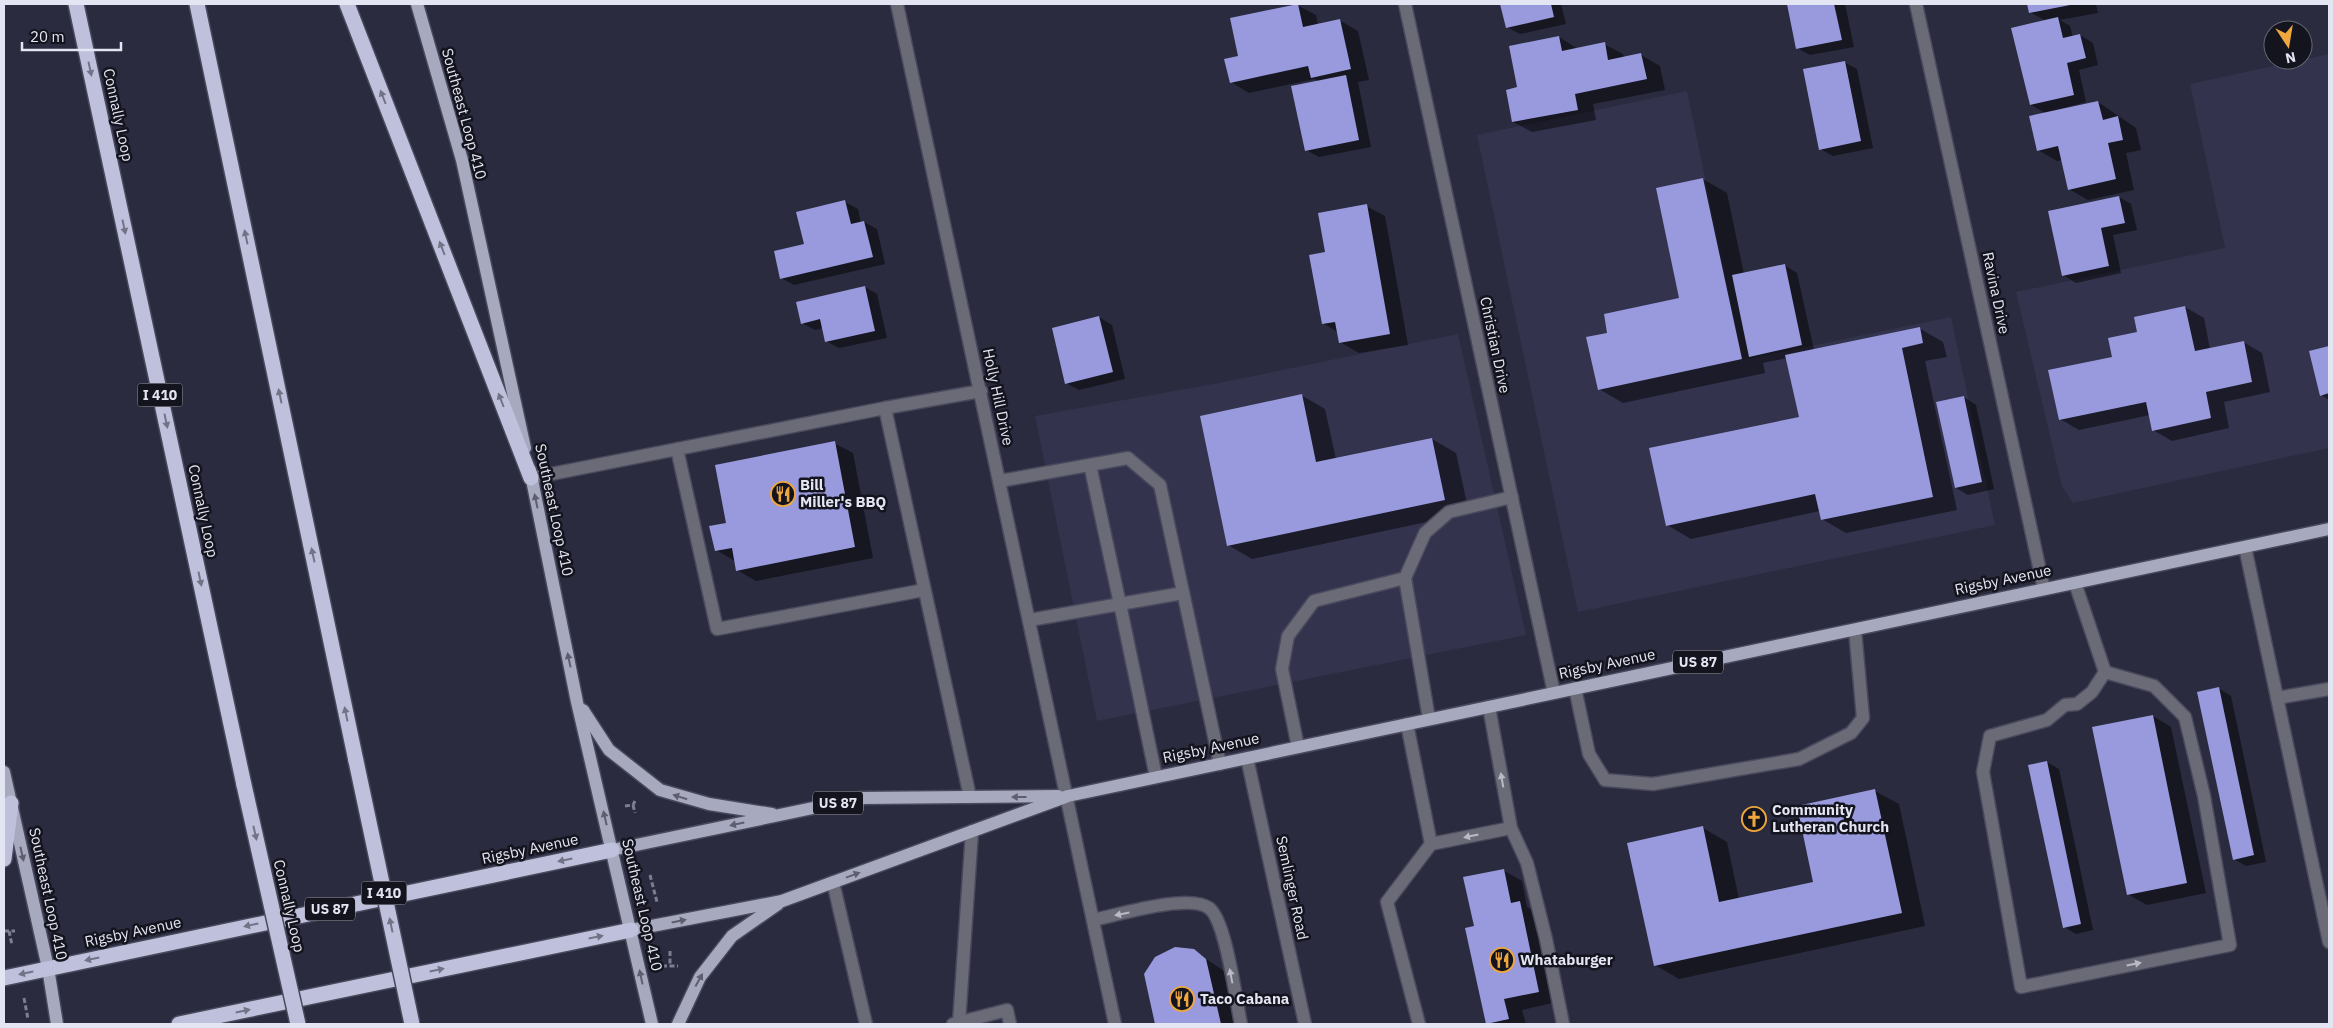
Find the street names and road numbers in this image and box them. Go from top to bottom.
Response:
street label: Southeast Loop 410 [438,46,491,182]
street label: Connally Loop [99,67,138,163]
street label: Ravina Drive [1979,250,2014,336]
street label: Christian Drive [1476,295,1515,395]
street label: Holly Hill Drive [979,347,1018,447]
road number: I 410 [138,384,182,406]
street label: Southeast Loop 410 [531,442,578,578]
street label: Connally Loop [184,463,223,559]
street label: Rigsby Avenue [1953,560,2053,599]
street label: Rigsby Avenue [1557,644,1657,683]
road number: US 87 [1673,650,1723,674]
street label: Rigsby Avenue [1161,728,1261,767]
road number: US 87 [813,791,863,814]
street label: Southeast Loop 410 [25,826,72,962]
street label: Rigsby Avenue [480,829,580,868]
street label: Semlinger Road [1272,834,1313,942]
street label: Southeast Loop 410 [618,837,667,973]
street label: Connally Loop [270,858,309,954]
road number: I 410 [362,881,406,904]
road number: US 87 [305,898,355,921]
street label: Rigsby Avenue [83,912,183,951]

